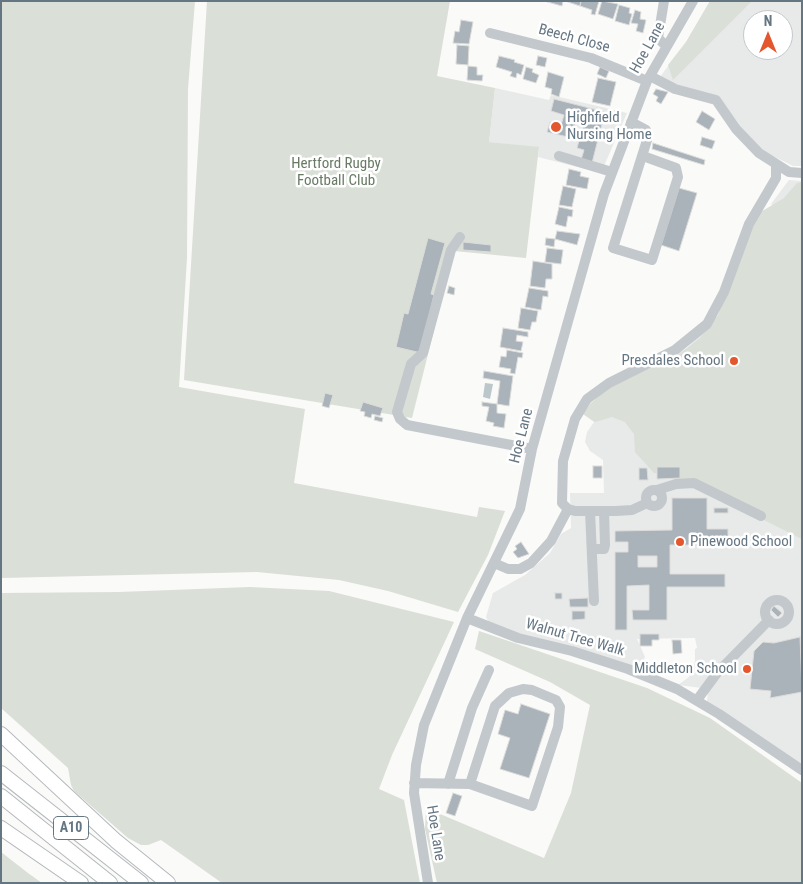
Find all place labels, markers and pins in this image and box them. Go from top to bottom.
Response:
place label: Highfield Nursing Home [567,109,652,144]
marker: Highfield Nursing Home [549,120,563,134]
place label: Presdales School [622,352,724,370]
marker: Presdales School [728,355,740,367]
place label: Pinewood School [690,533,792,551]
marker: Pinewood School [674,536,686,548]
place label: Middleton School [634,660,737,678]
marker: Middleton School [741,663,753,675]

